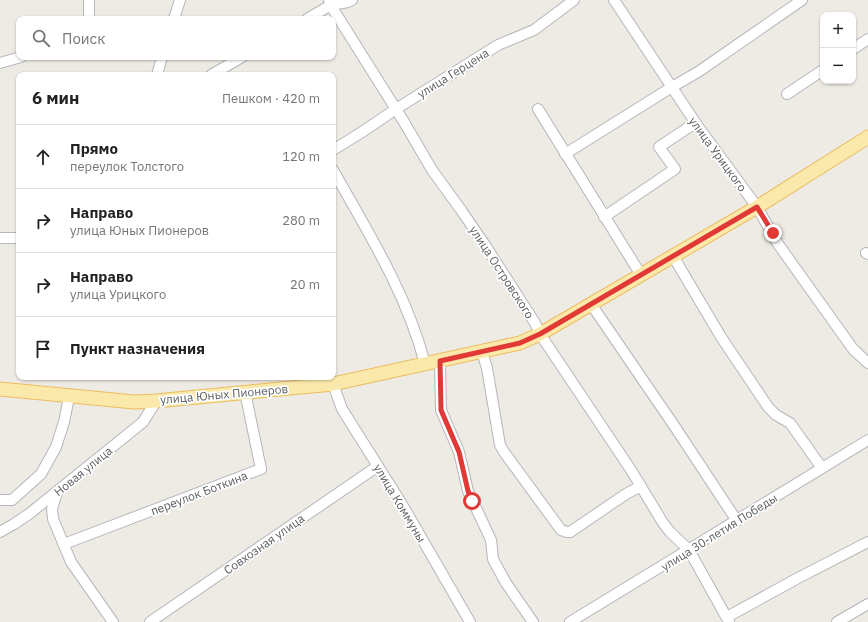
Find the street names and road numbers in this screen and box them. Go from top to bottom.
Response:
street label: улица Герцена [414,45,492,101]
street label: улица Урицкого [686,114,750,195]
street label: улица Островского [466,223,538,321]
street label: улица Юных Пионеров [159,381,289,407]
street label: Новая улица [51,443,116,499]
street label: улица Коммуны [371,461,429,545]
street label: переулок Боткина [148,467,250,518]
street label: улица 30-летия Победы [658,490,780,574]
street label: Совхозная улица [221,510,308,577]

